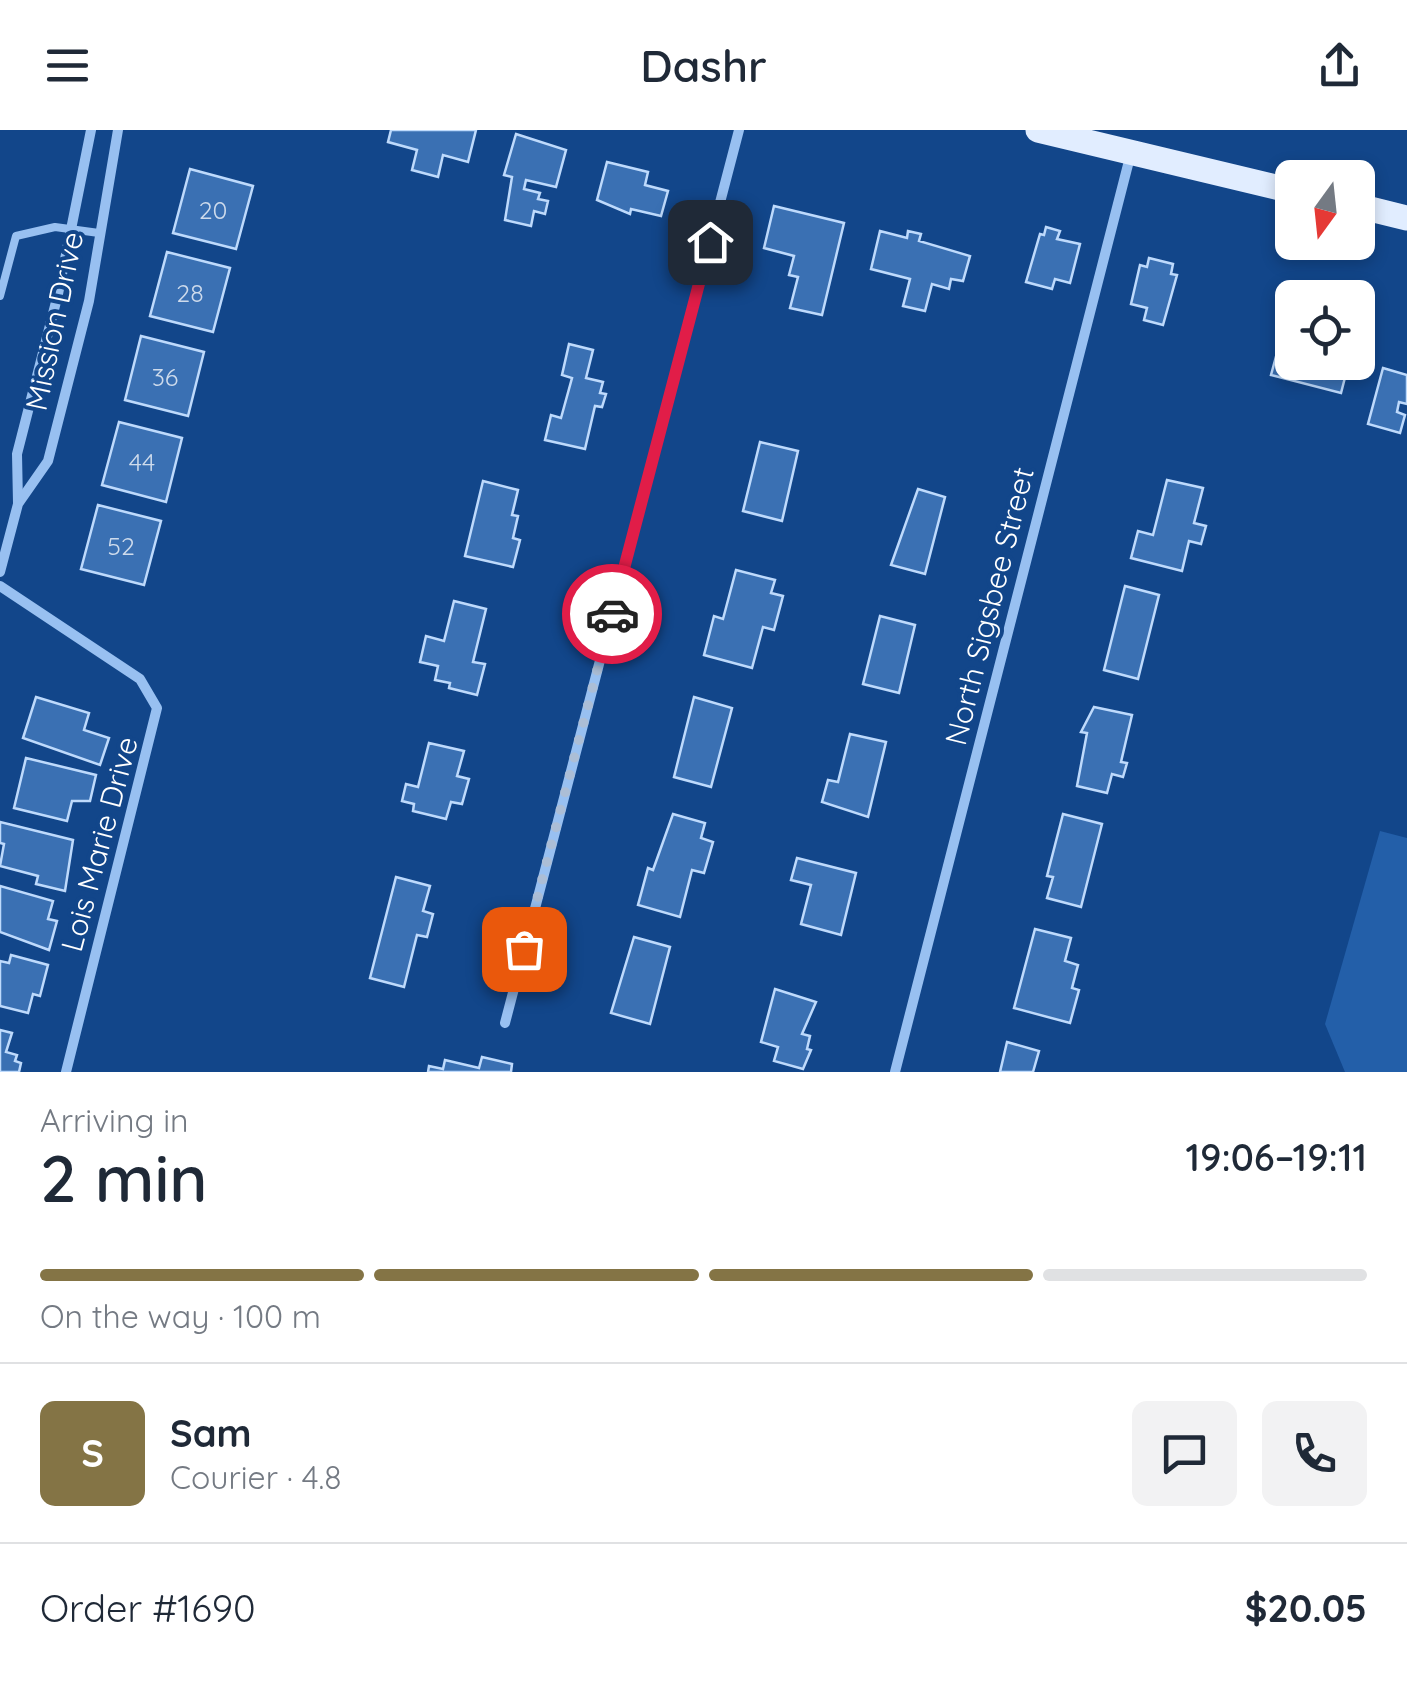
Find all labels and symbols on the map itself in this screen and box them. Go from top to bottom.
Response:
north arrow [1275,160,1375,260]
house number: 20 [199,194,227,225]
pin [668,200,753,285]
street label: Mission Drive [17,228,91,414]
house number: 28 [176,277,204,308]
house number: 36 [152,361,178,392]
house number: 44 [129,446,155,477]
street label: North Sigsbee Street [936,463,1042,749]
house number: 52 [107,530,135,561]
courier [562,564,662,664]
street label: Lois Marie Drive [52,732,146,956]
pin [482,907,567,992]

